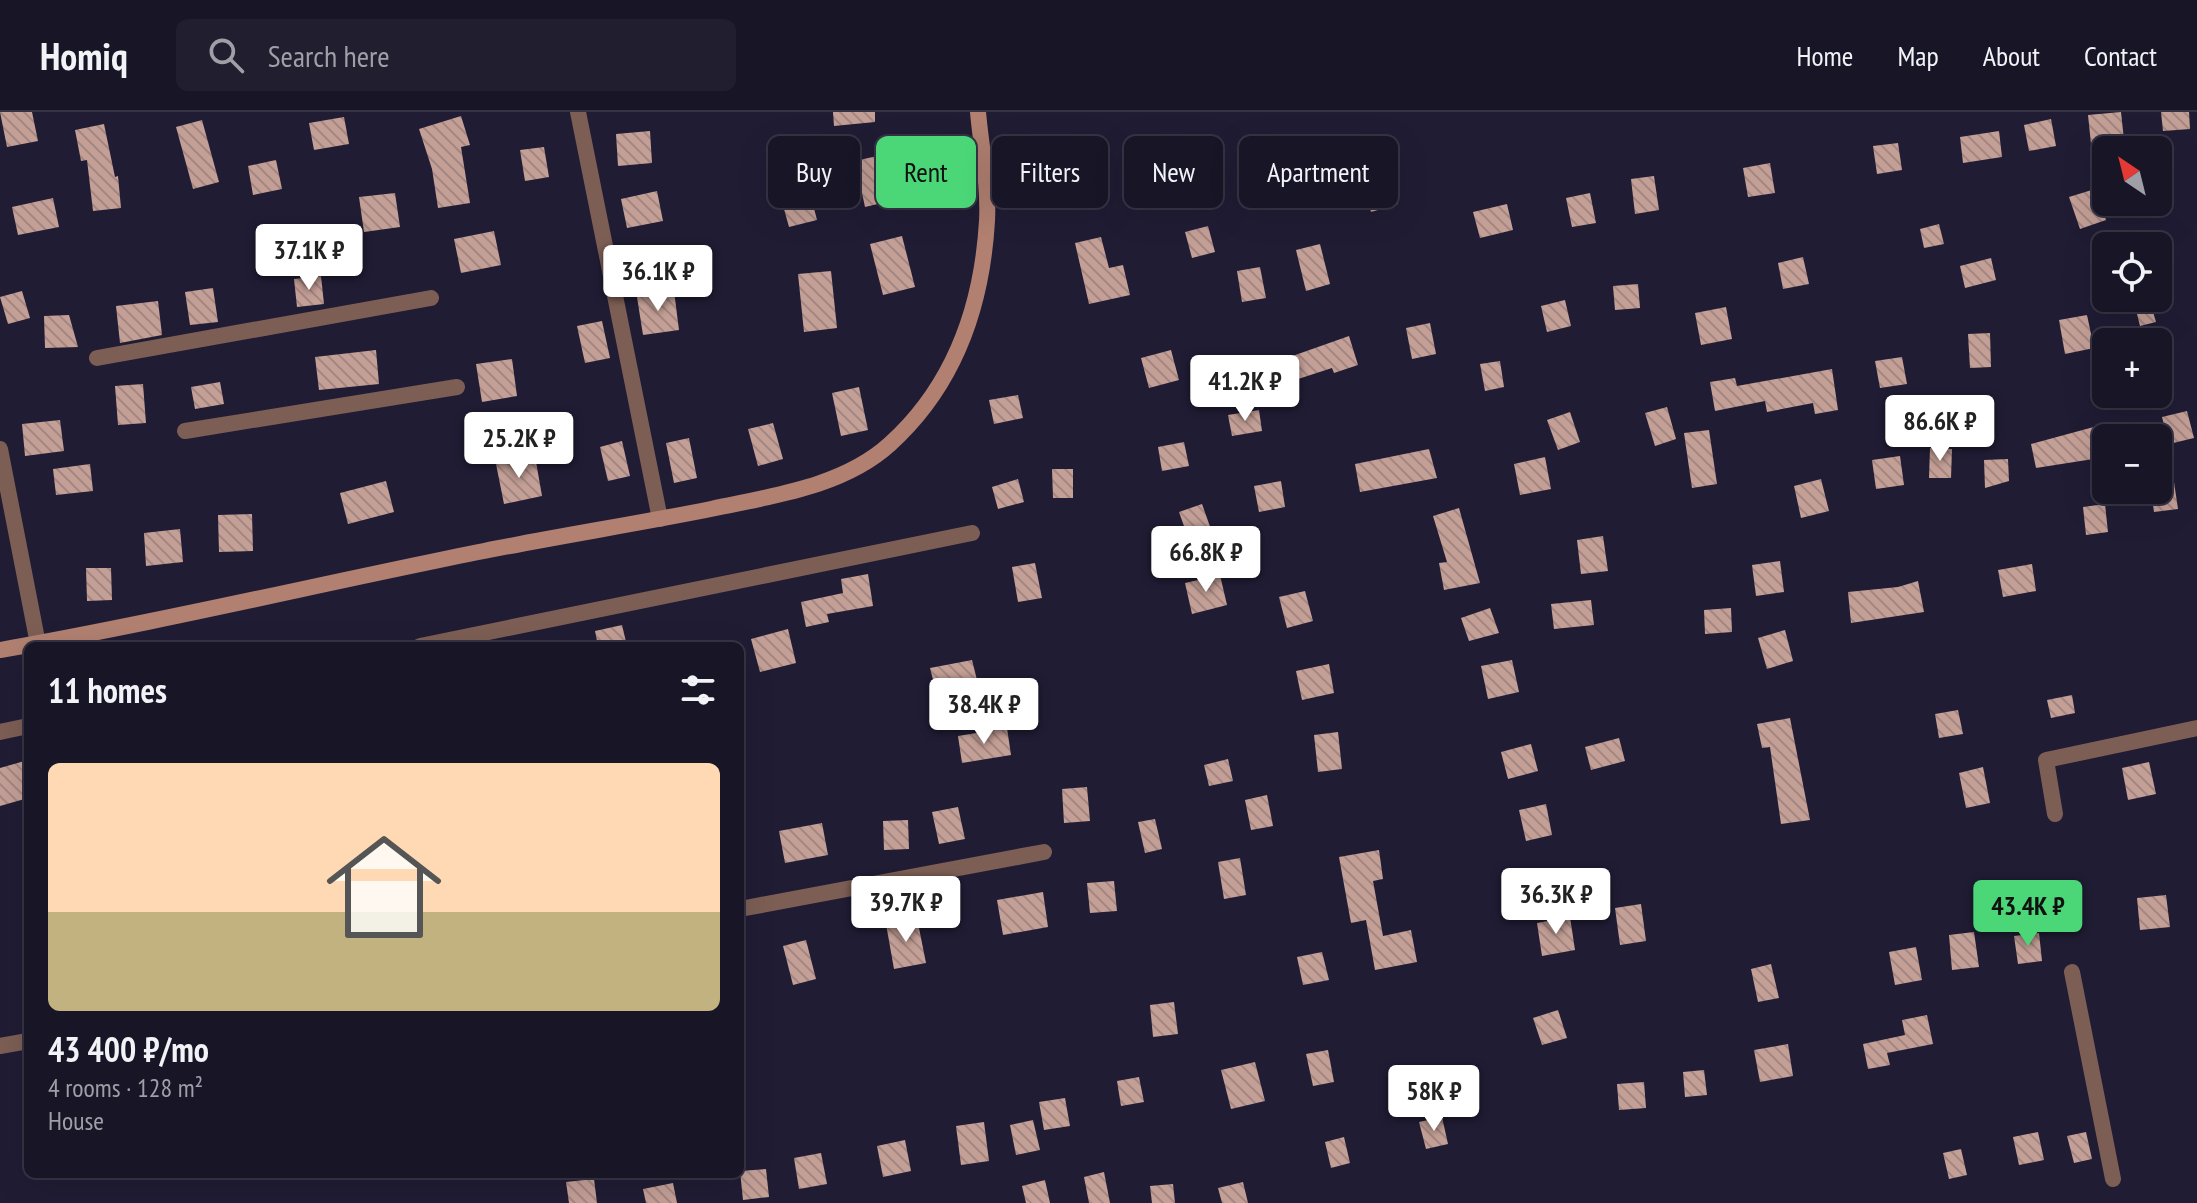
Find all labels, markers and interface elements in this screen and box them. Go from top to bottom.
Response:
search box [176,19,736,91]
text: Homiq [40,31,128,80]
icon: search [204,33,248,77]
text: Search here [268,36,390,75]
text: Home [1797,37,1853,74]
text: Map [1897,37,1939,74]
text: About [1983,37,2040,74]
text: Contact [2084,37,2157,74]
chip: Buy [768,136,860,208]
chip: Rent [876,136,976,208]
chip: Filters [992,136,1108,208]
chip: New [1124,136,1223,208]
chip: Apartment [1239,136,1398,208]
north arrow [2092,136,2172,216]
map controls [2092,136,2172,504]
pin: 37.1K ₽ [235,224,383,292]
button: locate [2092,232,2172,312]
text: 37.1K ₽ [274,233,344,266]
pin: 36.1K ₽ [584,245,732,313]
text: 36.1K ₽ [621,254,695,287]
button: + [2092,328,2172,408]
pin: 41.2K ₽ [1171,355,1319,423]
text: 41.2K ₽ [1208,364,1282,397]
pin: 86.6K ₽ [1866,395,2014,463]
text: 86.6K ₽ [1903,404,1977,437]
pin: 25.2K ₽ [445,412,593,480]
text: 25.2K ₽ [482,421,556,454]
button: − [2092,424,2172,504]
pin: 66.8K ₽ [1132,526,1280,594]
text: 66.8K ₽ [1169,535,1243,568]
text: 11 homes [48,668,167,712]
icon: filters [676,668,720,712]
pin: 38.4K ₽ [910,678,1058,746]
text: 38.4K ₽ [947,687,1021,720]
icon: home [312,815,456,959]
pin: 36.3K ₽ [1482,868,1630,936]
pin: 39.7K ₽ [832,876,980,944]
text: 36.3K ₽ [1519,877,1593,910]
pin: 43.4K ₽ [1954,880,2102,948]
text: 39.7K ₽ [869,885,943,918]
text: 43.4K ₽ [1991,889,2065,922]
text: 43 400 ₽/mo [48,1027,209,1071]
pin: 58K ₽ [1378,1065,1490,1133]
text: 4 rooms · 128 m² [48,1071,203,1104]
text: 58K ₽ [1406,1074,1462,1107]
text: House [48,1104,104,1137]

